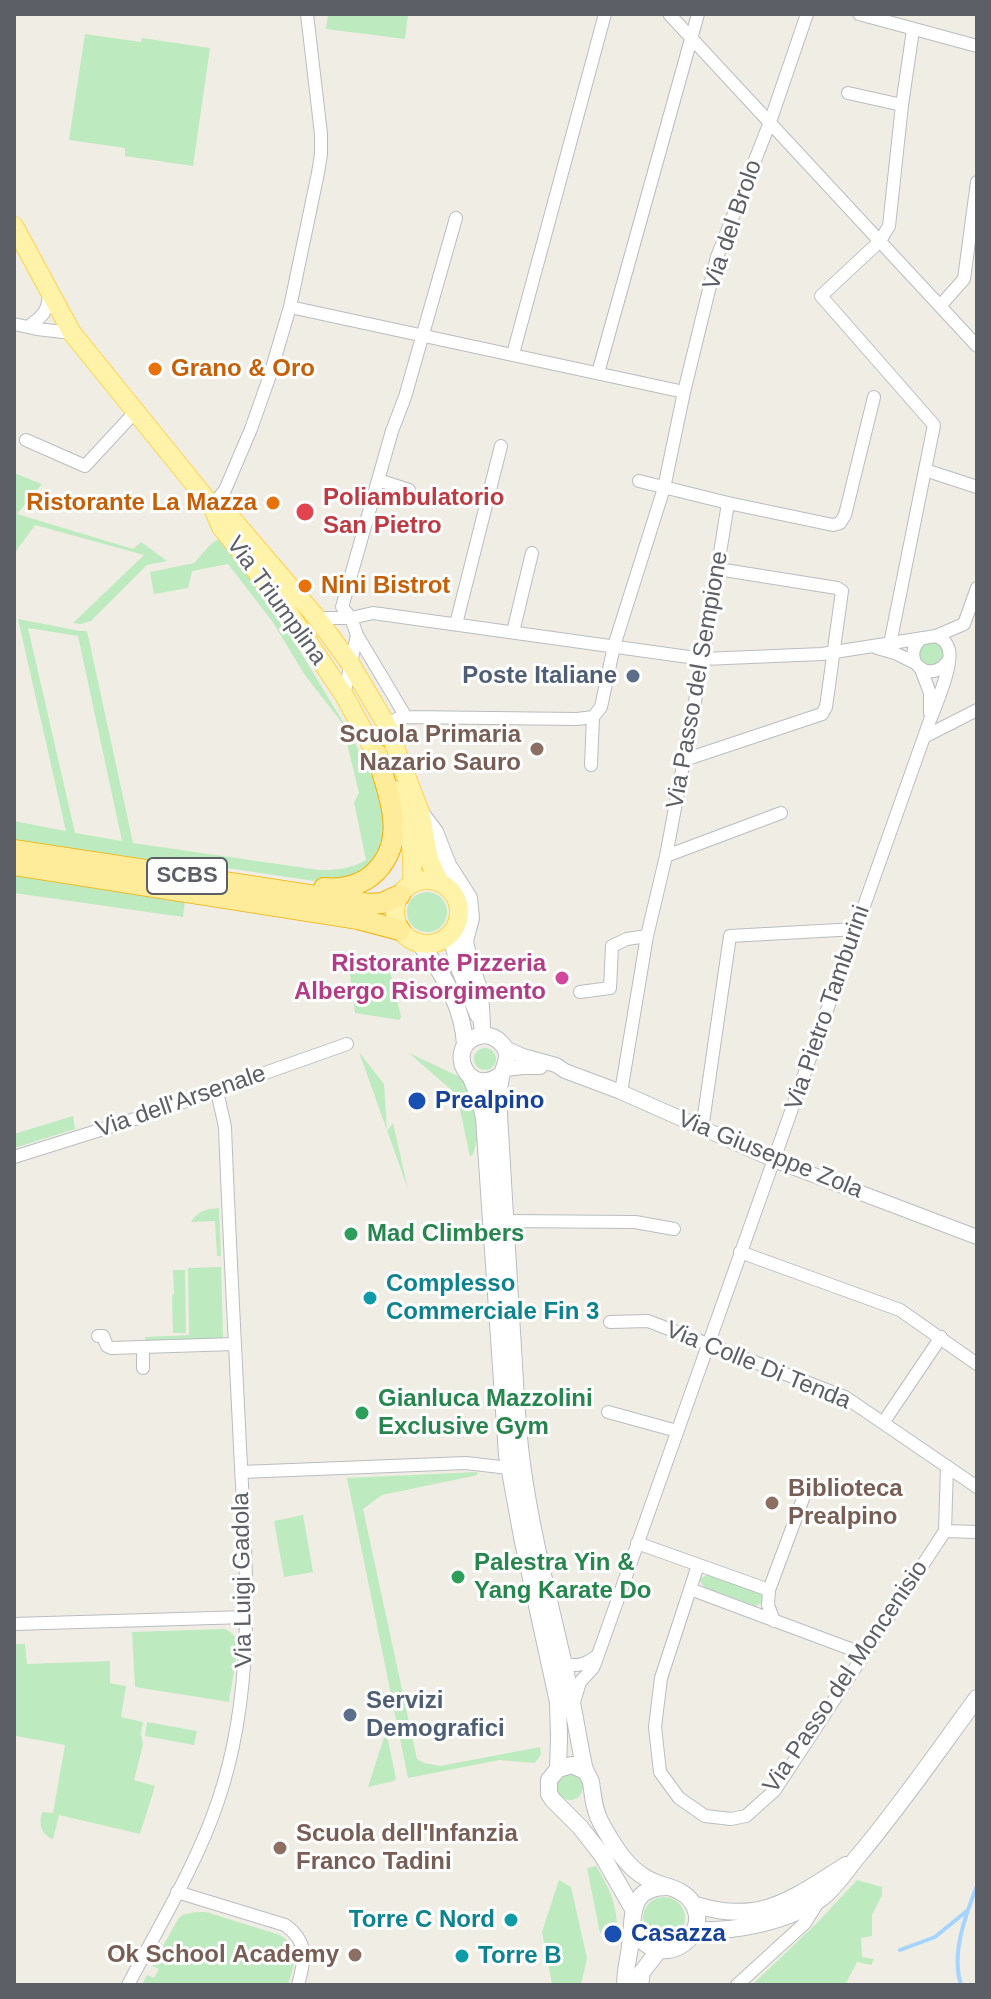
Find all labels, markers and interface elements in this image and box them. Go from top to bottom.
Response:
street label: Via del Brolo [697,156,769,294]
place label: Grano & Oro [171,355,315,383]
marker: Grano & Oro [146,360,164,378]
place label: Poliambulatorio San Pietro [323,484,504,540]
place label: Ristorante La Mazza [26,489,257,517]
marker: Ristorante La Mazza [264,494,282,512]
marker: Poliambulatorio San Pietro [294,501,316,523]
street label: Via Triumplina [220,531,332,671]
street label: Via Passo del Sempione [661,549,735,811]
place label: Nini Bistrot [321,572,450,600]
marker: Nini Bistrot [296,577,314,595]
place label: Poste Italiane [462,662,617,690]
marker: Poste Italiane [624,667,642,685]
place label: Scuola Primaria Nazario Sauro [340,721,521,777]
marker: Scuola Primaria Nazario Sauro [528,740,546,758]
road number: SCBS [147,858,227,894]
street label: Via Pietro Tamburini [779,902,877,1114]
place label: Ristorante Pizzeria Albergo Risorgimento [294,950,546,1006]
marker: Ristorante Pizzeria Albergo Risorgimento [553,969,571,987]
street label: Via dell'Arsenale [92,1059,270,1145]
place label: Prealpino [435,1087,544,1115]
marker: Prealpino [406,1090,428,1112]
street label: Via Giuseppe Zola [673,1105,867,1205]
place label: Mad Climbers [367,1220,524,1248]
marker: Mad Climbers [342,1225,360,1243]
place label: Complesso Commerciale Fin 3 [386,1270,599,1326]
marker: Complesso Commerciale Fin 3 [361,1289,379,1307]
street label: Via Colle Di Tenda [661,1316,855,1416]
place label: Gianluca Mazzolini Exclusive Gym [378,1385,593,1441]
marker: Gianluca Mazzolini Exclusive Gym [353,1404,371,1422]
place label: Biblioteca Prealpino [788,1475,903,1531]
street label: Via Luigi Gadola [227,1492,259,1668]
marker: Biblioteca Prealpino [763,1494,781,1512]
place label: Palestra Yin & Yang Karate Do [474,1549,651,1605]
street label: Via Passo del Moncenisio [757,1555,935,1799]
marker: Palestra Yin & Yang Karate Do [449,1568,467,1586]
place label: Servizi Demografici [366,1687,505,1743]
marker: Servizi Demografici [341,1706,359,1724]
place label: Scuola dell'Infanzia Franco Tadini [296,1820,518,1876]
marker: Scuola dell'Infanzia Franco Tadini [271,1839,289,1857]
place label: Torre C Nord [349,1906,495,1934]
marker: Torre C Nord [502,1911,520,1929]
place label: Casazza [631,1920,726,1948]
marker: Casazza [602,1923,624,1945]
place label: Ok School Academy [107,1941,339,1969]
place label: Torre B [478,1942,562,1970]
marker: Ok School Academy [346,1946,364,1964]
marker: Torre B [453,1947,471,1965]

